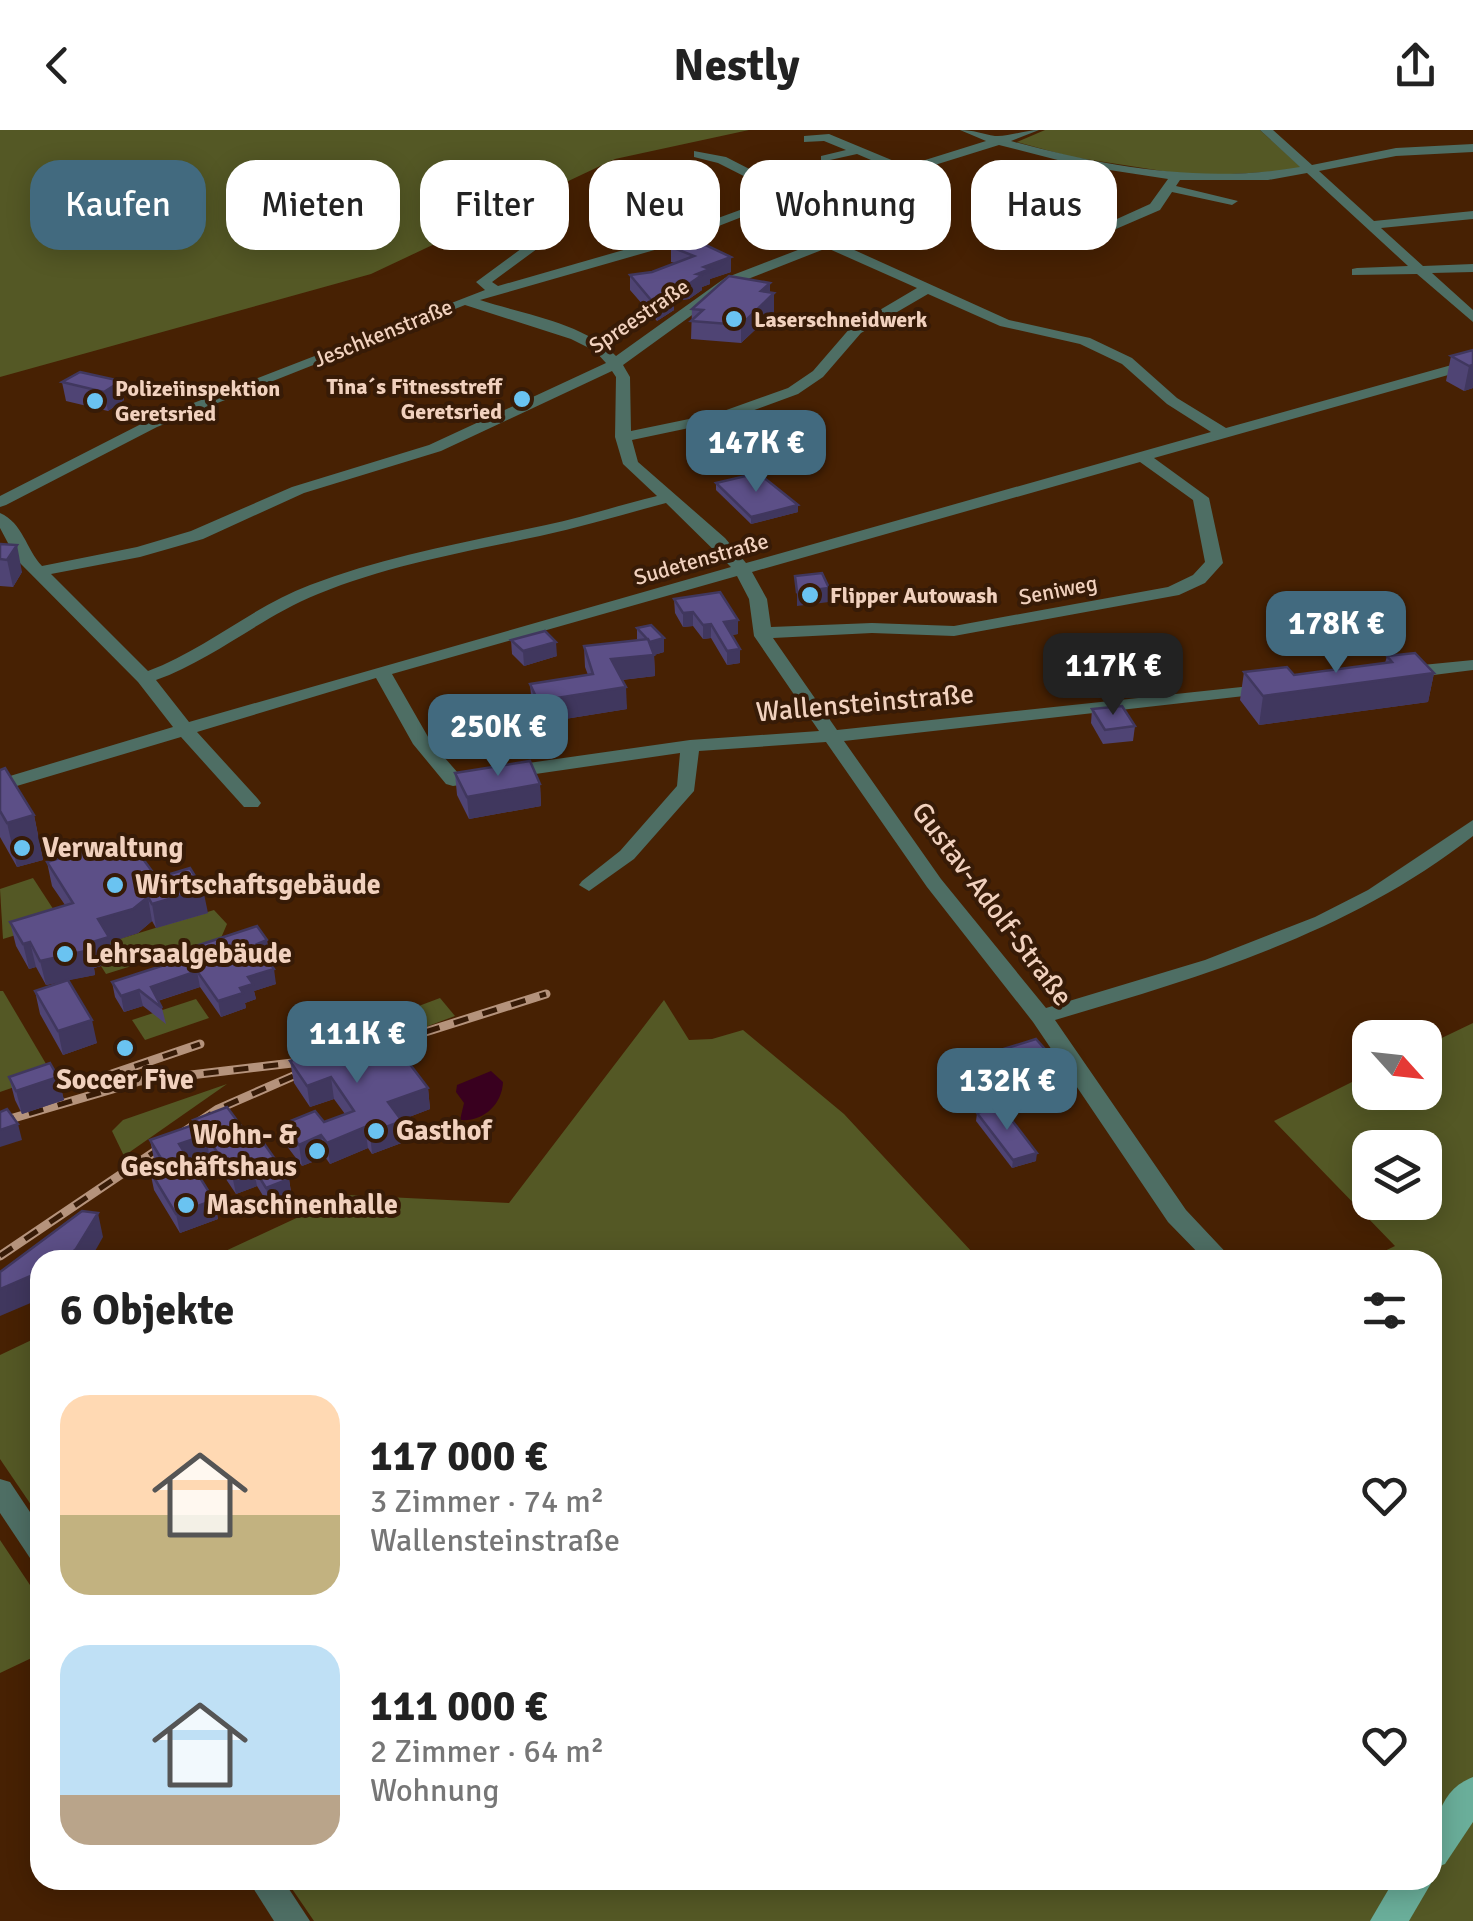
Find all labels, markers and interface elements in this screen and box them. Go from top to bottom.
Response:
icon: back [30,38,85,93]
text: Nestly [673,38,800,93]
icon: share [1388,38,1443,93]
chip: Kaufen [30,160,206,250]
chip: Mieten [226,160,400,250]
chip: Filter [420,160,569,250]
chip: Neu [589,160,720,250]
chip: Wohnung [740,160,951,250]
chip: Haus [971,160,1117,250]
street label: Spreestraße [584,273,694,359]
street label: Jeschkenstraße [309,293,457,373]
place label: Laserschneidwerk [754,306,928,333]
marker: Laserschneidwerk [723,308,745,330]
place label: Tina´s Fitnesstreff Geretsried [326,373,503,425]
place label: Polizeiinspektion Geretsried [115,375,280,427]
marker: Tina´s Fitnesstreff Geretsried [511,388,533,410]
marker: Polizeiinspektion Geretsried [84,390,106,412]
pin: 147K € [675,410,837,495]
text: 147K € [708,423,804,462]
street label: Sudetenstraße [631,527,771,591]
street label: Seniweg [1017,569,1099,611]
place label: Flipper Autowash [830,582,998,609]
marker: Flipper Autowash [799,584,821,606]
pin: 178K € [1255,591,1417,676]
text: 178K € [1288,604,1384,643]
pin: 117K € [1032,633,1194,718]
text: 117K € [1065,646,1161,685]
street label: Wallensteinstraße [755,677,975,729]
pin: 250K € [417,694,579,779]
text: 250K € [450,707,546,746]
street label: Gustav-Adolf-Straße [904,795,1080,1013]
place label: Verwaltung [42,831,183,865]
marker: Verwaltung [11,837,33,859]
place label: Wirtschaftsgebäude [135,868,381,902]
marker: Wirtschaftsgebäude [104,874,126,896]
place label: Lehrsaalgebäude [85,937,292,971]
marker: Lehrsaalgebäude [54,943,76,965]
pin: 111K € [276,1001,438,1086]
text: 111K € [309,1014,405,1053]
north arrow [1352,1020,1442,1110]
map controls [1352,1020,1442,1220]
marker: Soccer Five [114,1037,136,1059]
pin: 132K € [926,1048,1088,1133]
text: 132K € [959,1061,1055,1100]
place label: Soccer Five [56,1063,194,1097]
place label: Gasthof [396,1114,493,1148]
place label: Wohn- & Geschäftshaus [121,1118,298,1184]
marker: Gasthof [365,1120,387,1142]
button: layers [1352,1130,1442,1220]
marker: Wohn- & Geschäftshaus [306,1140,328,1162]
place label: Maschinenhalle [206,1188,398,1222]
marker: Maschinenhalle [175,1194,197,1216]
icon: filters [1357,1283,1412,1338]
text: 6 Objekte [60,1285,234,1336]
text: 117 000 € [370,1431,547,1482]
icon: home [140,1435,260,1555]
icon: heart [1357,1468,1412,1523]
text: 3 Zimmer · 74 m² [370,1482,604,1521]
text: Wallensteinstraße [370,1521,620,1560]
text: 111 000 € [370,1681,547,1732]
icon: home [140,1685,260,1805]
icon: heart [1357,1718,1412,1773]
text: 2 Zimmer · 64 m² [370,1732,604,1771]
text: Wohnung [370,1771,499,1810]

